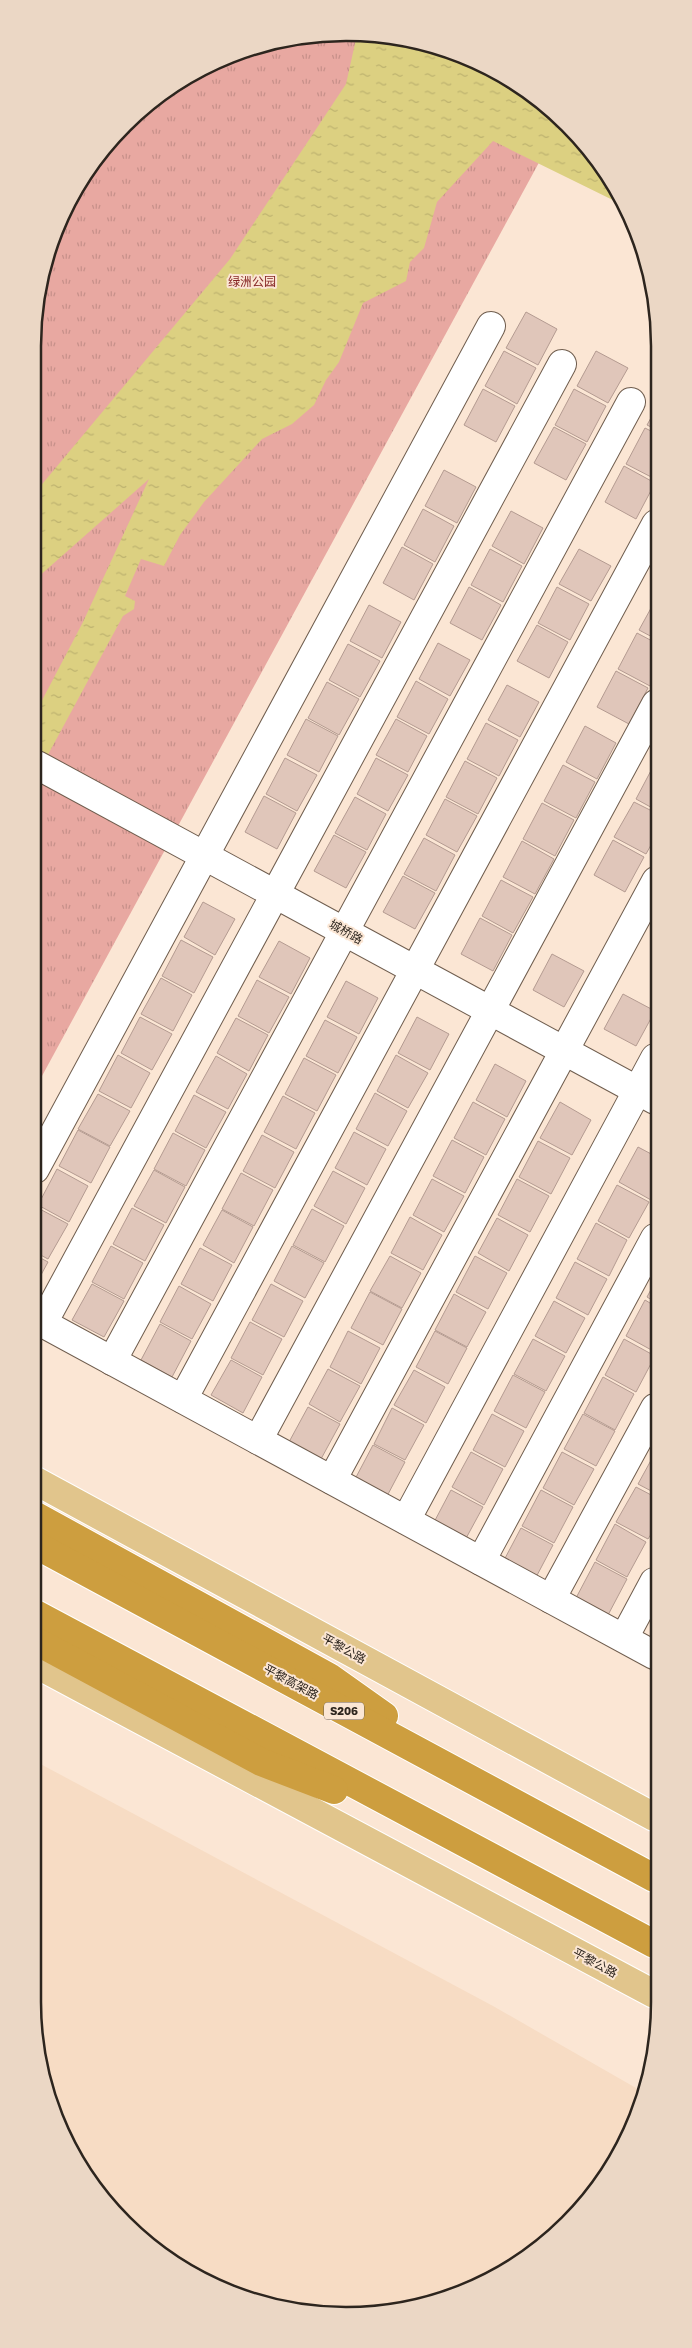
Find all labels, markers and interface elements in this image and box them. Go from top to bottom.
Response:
park label: 绿洲公园 [228,274,276,289]
street label: 城桥路 [327,916,366,947]
street label: 平黎公路 [320,1630,369,1667]
street label: 平黎高架路 [261,1661,321,1702]
road number: S206 [324,1702,364,1720]
street label: 平黎公路 [571,1945,620,1980]

